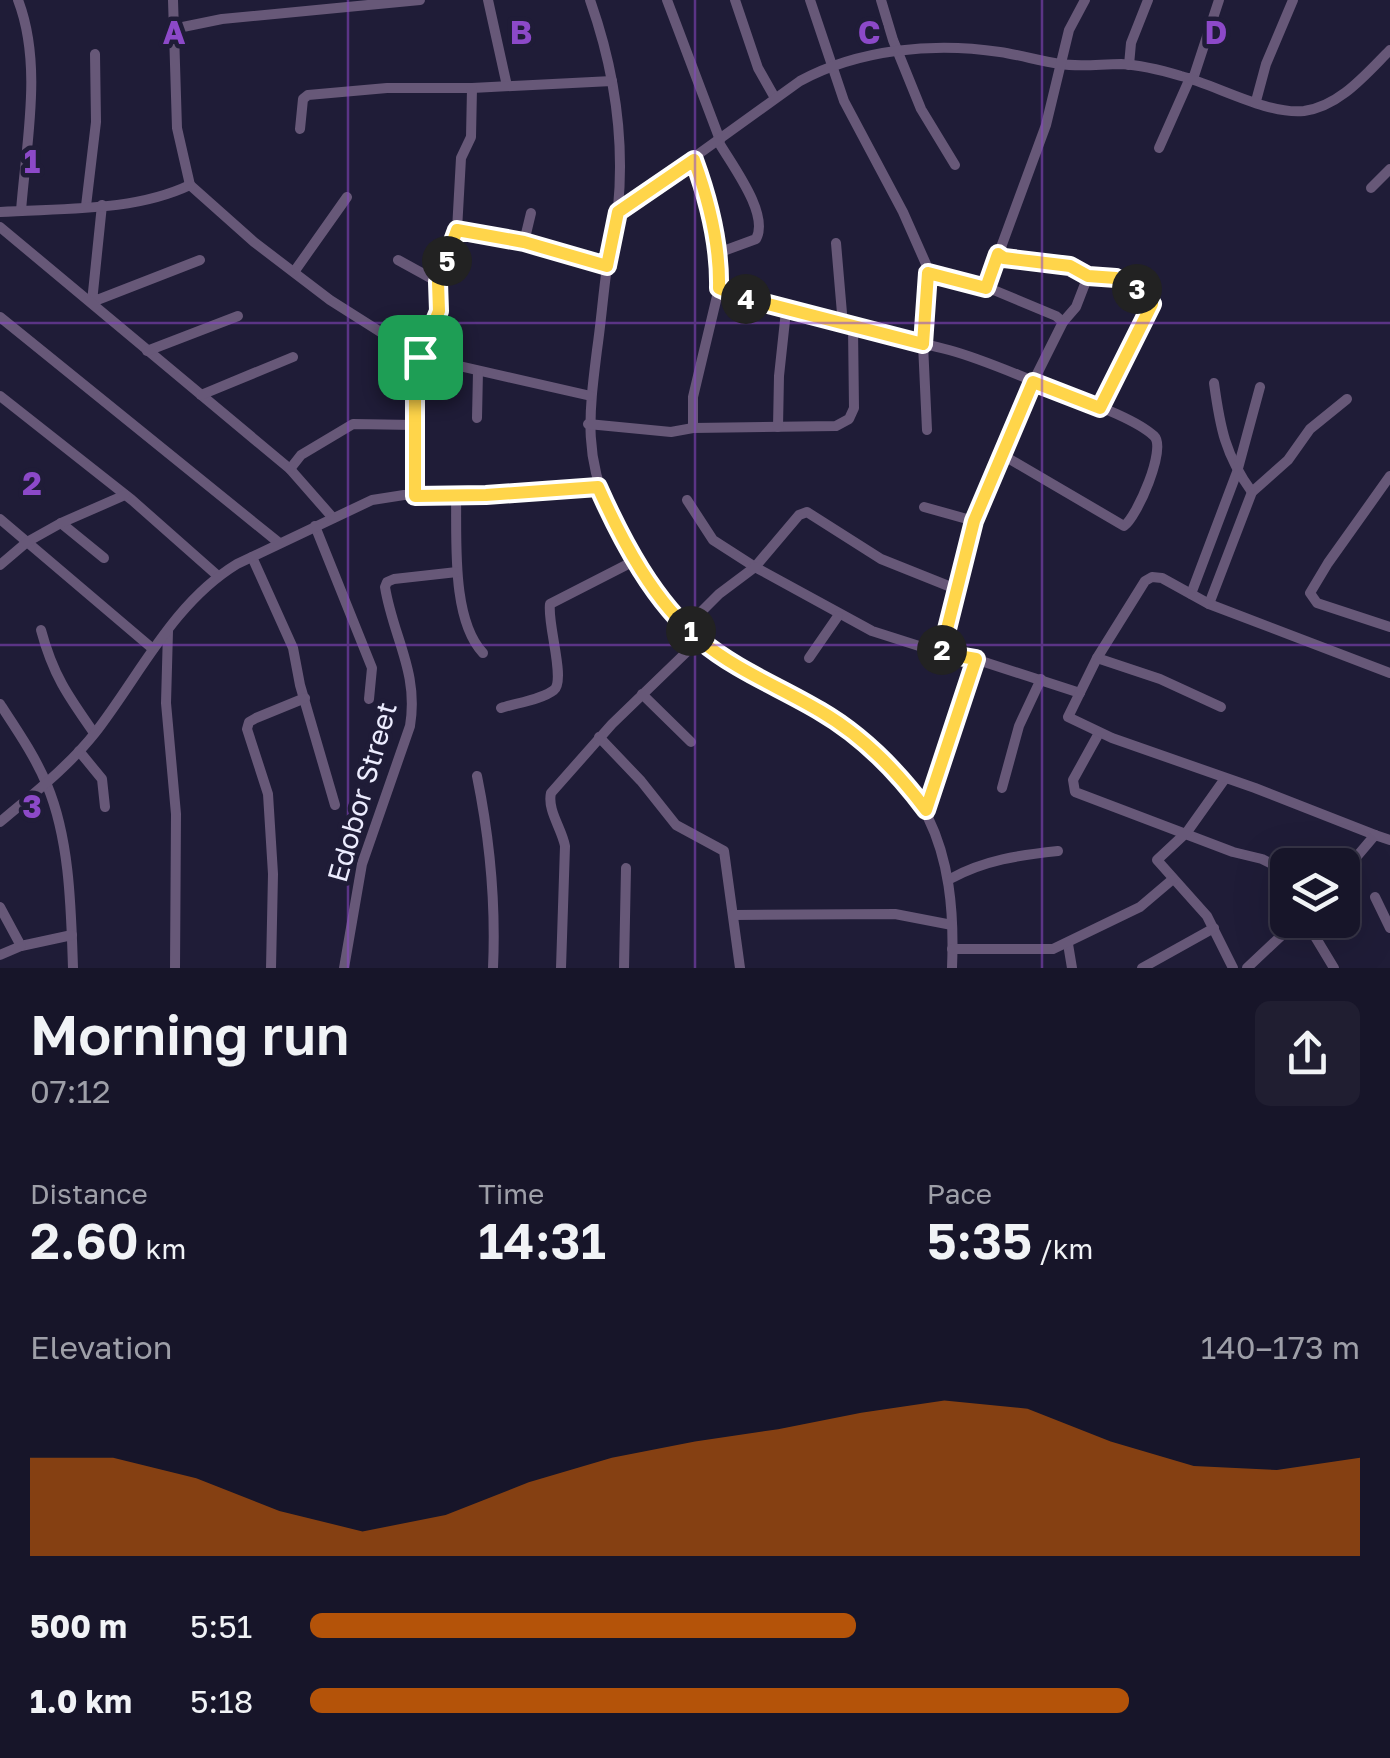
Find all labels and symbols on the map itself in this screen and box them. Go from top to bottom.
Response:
text: A [163,13,186,51]
text: B [510,13,532,51]
text: C [858,13,880,51]
text: D [1205,13,1227,51]
text: 1 [24,142,40,180]
pin: 5 [422,236,472,286]
pin: 3 [1112,264,1162,314]
pin: 4 [721,274,771,324]
pin [378,315,463,400]
text: 2 [22,464,42,502]
pin: 1 [666,606,716,656]
pin: 2 [917,625,967,675]
street label: Edobor Street [320,698,403,886]
text: 3 [22,787,42,825]

